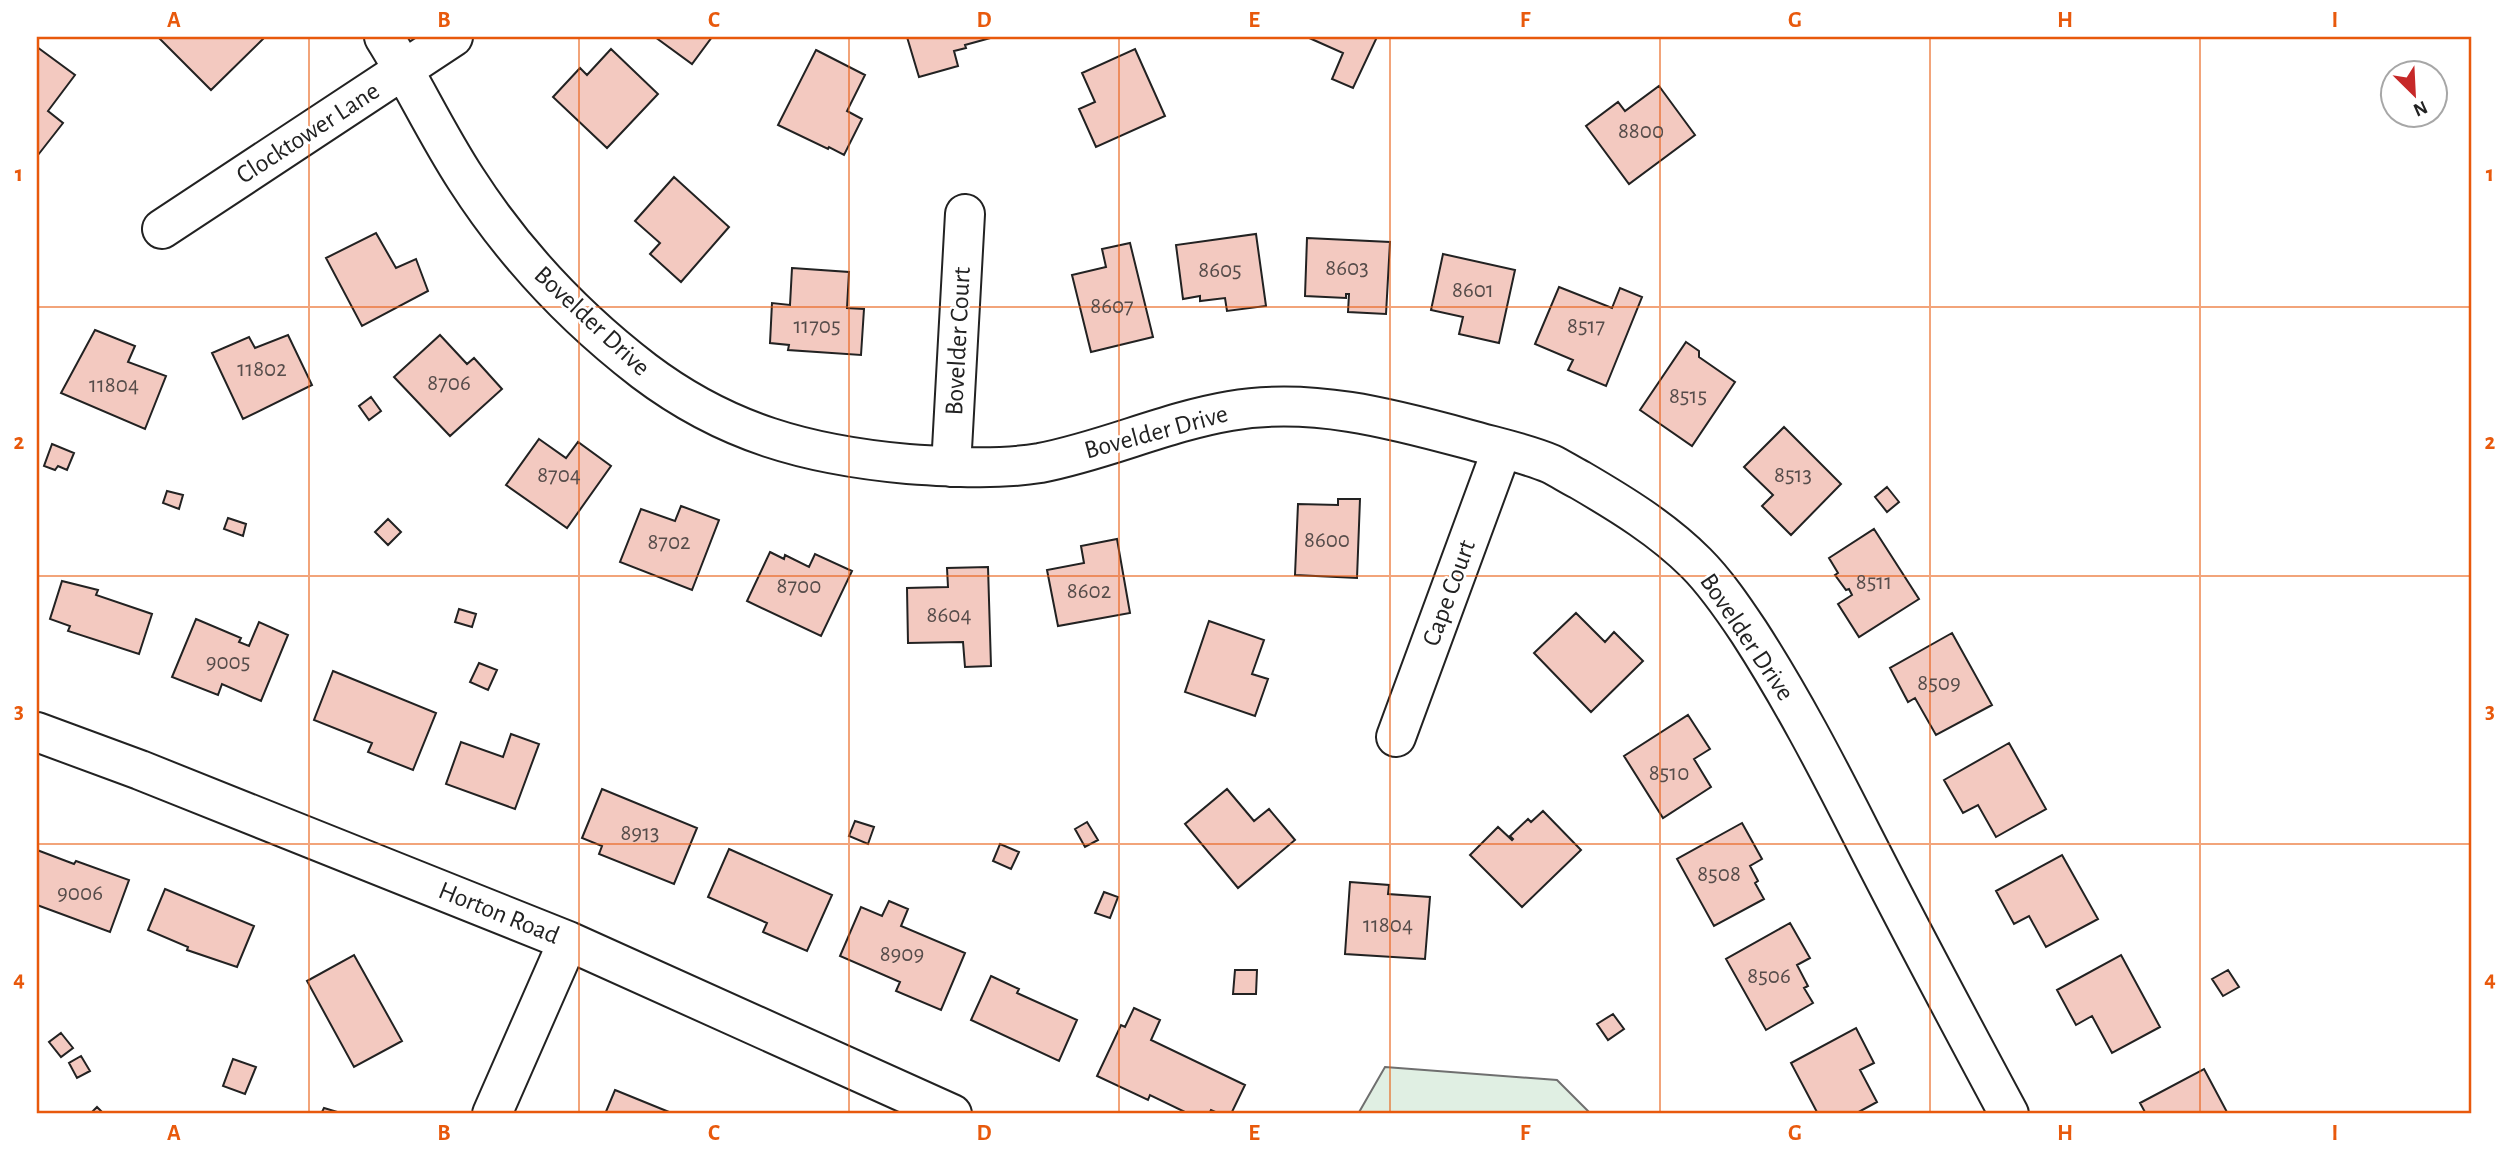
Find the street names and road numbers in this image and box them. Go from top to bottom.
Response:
street label: Clocktower Lane [232,77,384,189]
street label: Bovelder Drive [529,261,655,381]
street label: Bovelder Court [941,266,975,416]
street label: Bovelder Drive [1081,400,1231,464]
street label: Cape Court [1418,537,1480,649]
street label: Bovelder Drive [1695,569,1799,705]
street label: Horton Road [435,877,563,949]

